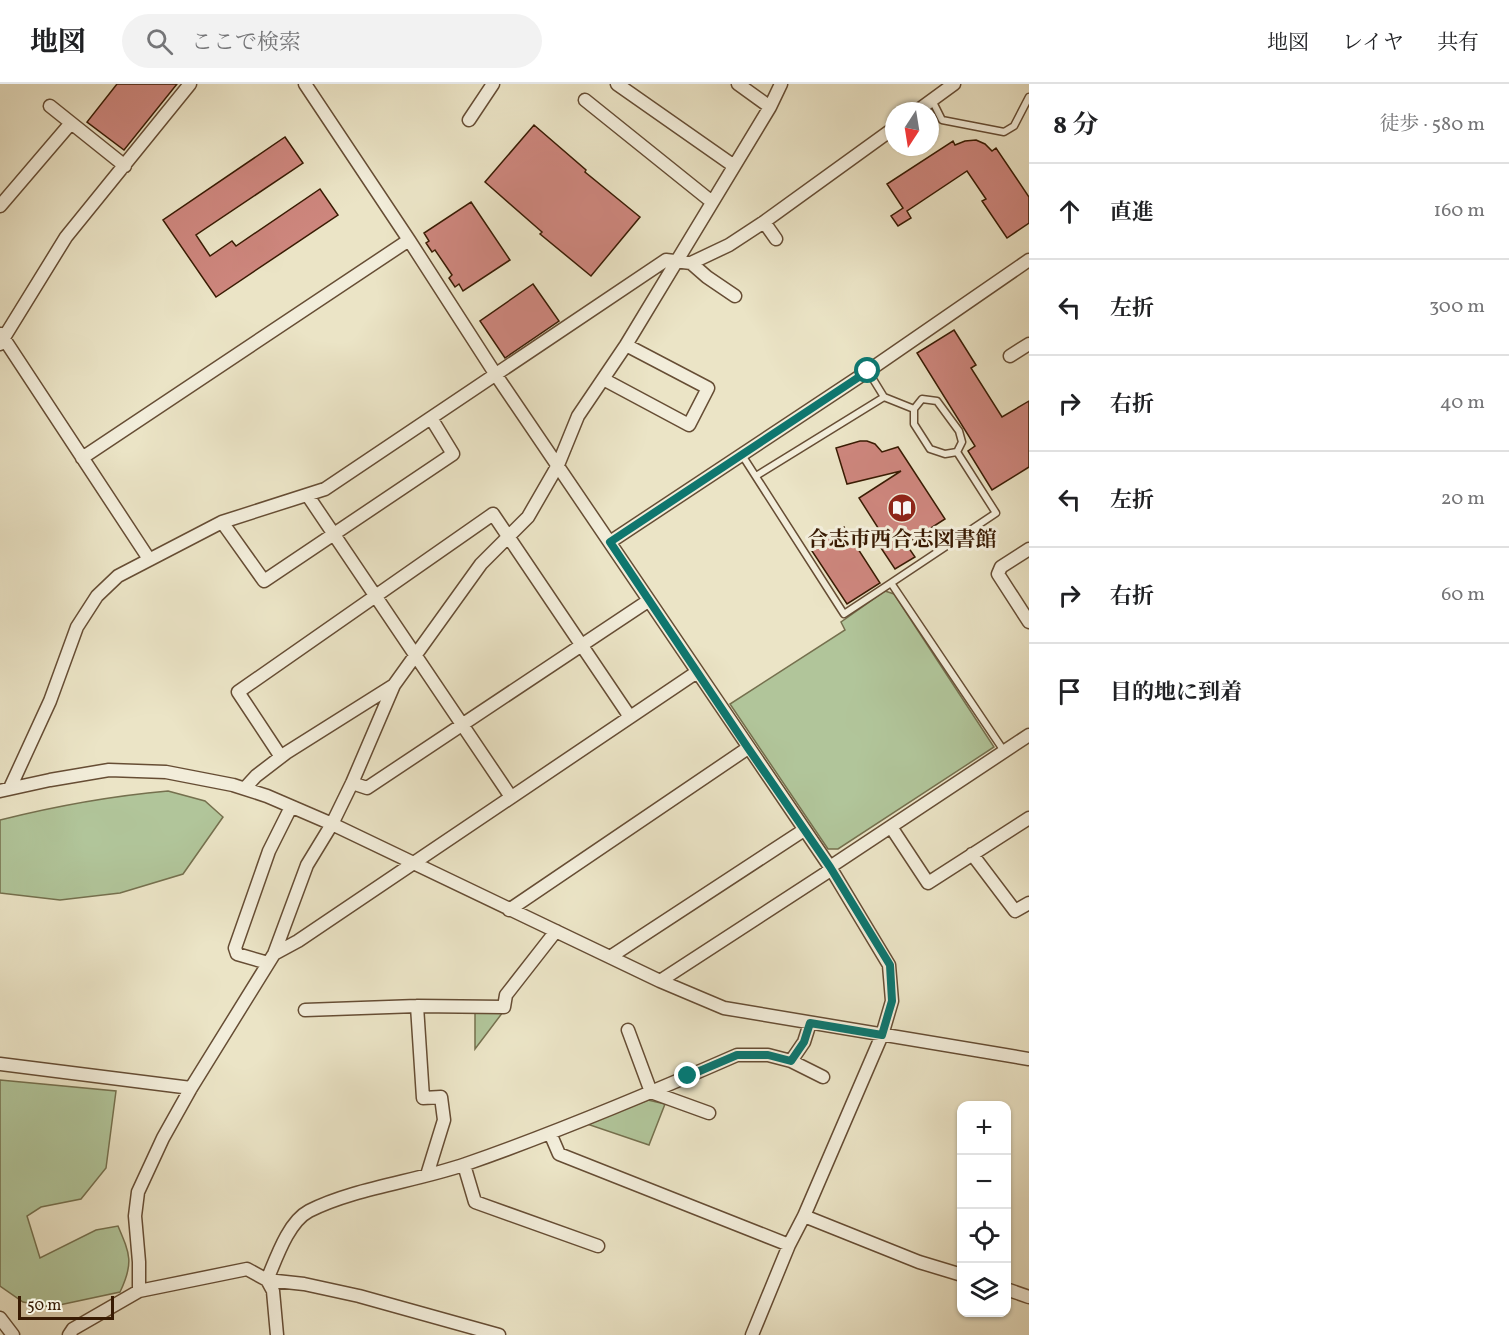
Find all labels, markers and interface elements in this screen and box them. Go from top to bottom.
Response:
search box [122,14,542,68]
text: 地図 [30,24,86,63]
icon: search [143,25,176,58]
text: ここで検索 [191,28,301,59]
text: 地図 [1267,29,1309,58]
text: レイヤ [1342,29,1404,58]
text: 共有 [1437,29,1479,58]
north arrow [885,102,939,156]
text: 8 分 [1053,108,1098,144]
text: 徒歩 · 580 m [1380,111,1485,139]
icon: ahead [1053,195,1086,228]
text: 160 m [1433,197,1485,225]
text: 直進 [1110,198,1154,229]
icon: left [1053,291,1086,324]
text: 300 m [1429,293,1485,321]
text: 左折 [1110,294,1154,325]
route start [854,357,880,383]
icon: right [1053,387,1086,420]
text: 40 m [1440,389,1485,417]
text: 右折 [1110,390,1154,421]
icon: left [1053,483,1086,516]
text: 20 m [1441,485,1485,513]
text: 左折 [1110,486,1154,517]
library icon: 合志市西合志図書館 [886,492,918,524]
place label: 合志市西合志図書館 [808,526,997,555]
icon: right [1053,579,1086,612]
text: 60 m [1441,581,1485,609]
text: 右折 [1110,582,1154,613]
icon: arrive [1053,675,1086,708]
text: 目的地に到着 [1110,678,1242,709]
route end [674,1062,700,1088]
map controls [957,1101,1011,1317]
button: + [957,1101,1011,1155]
button: − [957,1155,1011,1209]
button: locate [957,1209,1011,1263]
button: layers [957,1263,1011,1317]
scale bar [18,1293,114,1320]
text: 50 m [27,1295,61,1317]

